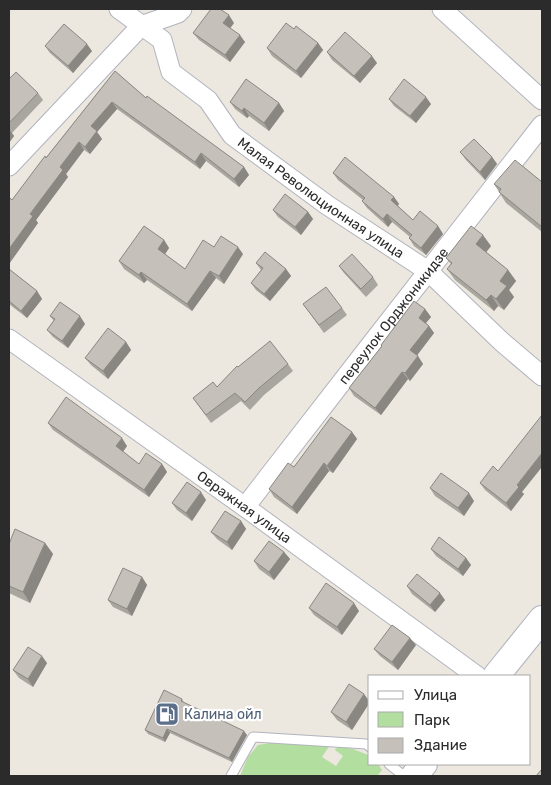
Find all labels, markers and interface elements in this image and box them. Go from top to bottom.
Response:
street label: Малая Революционная улица [234,134,407,262]
street label: переулок Орджоникидзе [335,244,452,387]
street label: Овражная улица [194,467,295,547]
legend [368,675,531,765]
text: Улица [414,686,457,704]
fuel station icon: Калина ойл [154,701,180,727]
place label: Калина ойл [184,706,262,723]
text: Парк [414,711,450,729]
text: Здание [414,736,467,754]

